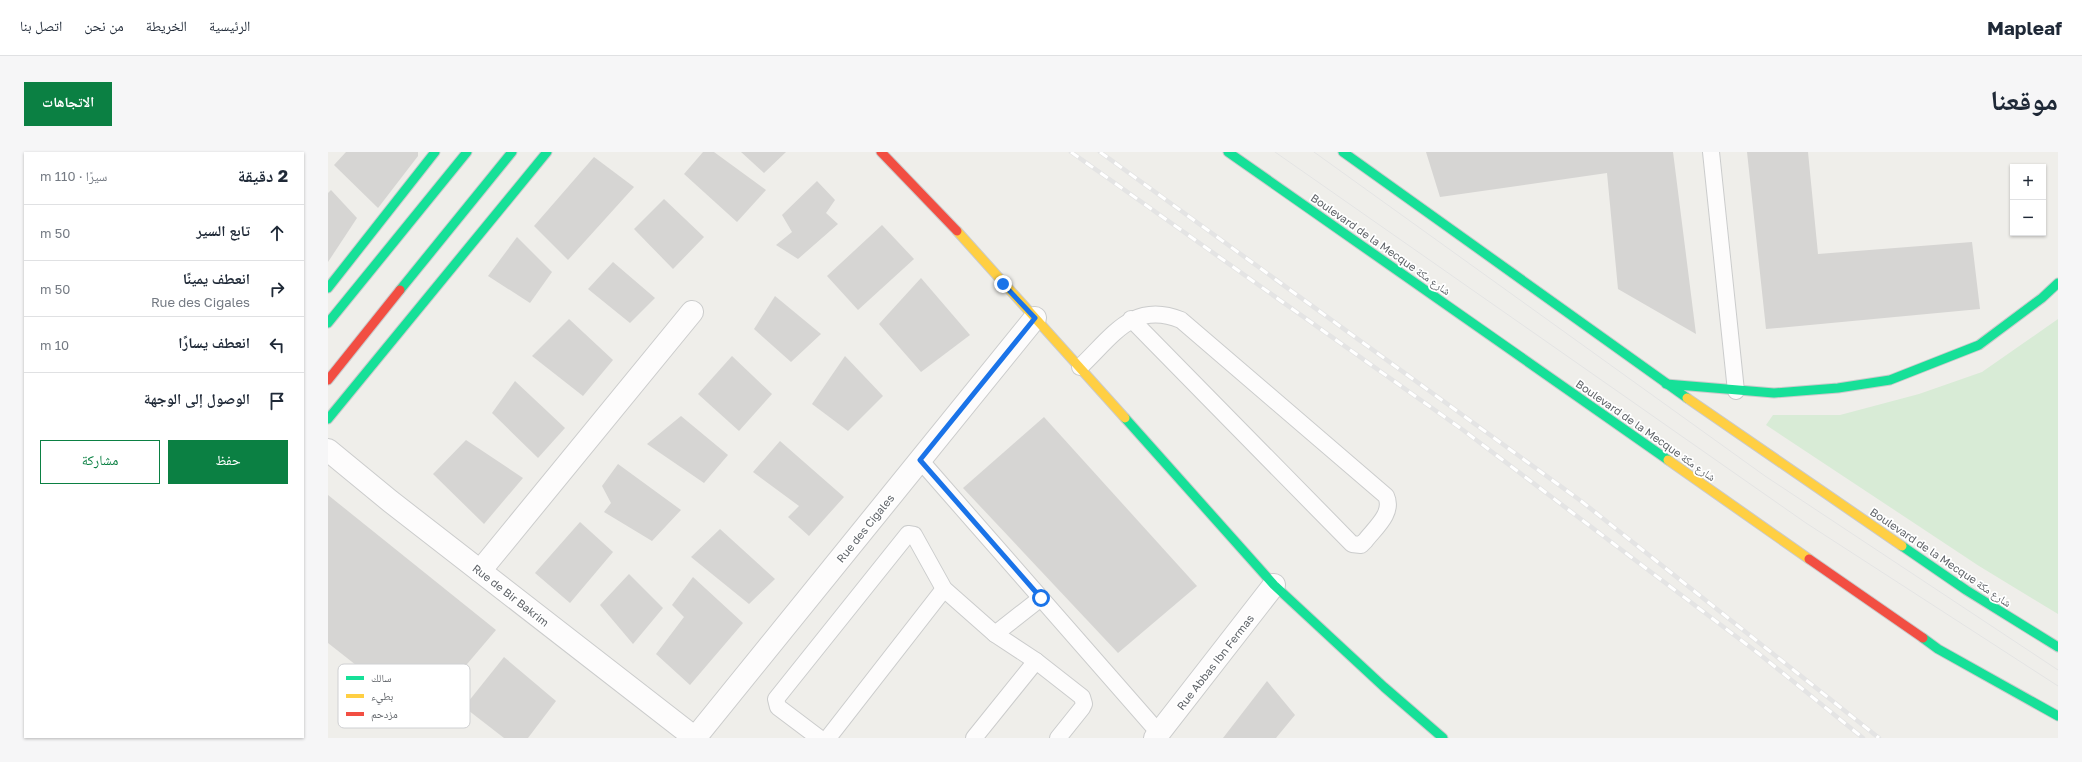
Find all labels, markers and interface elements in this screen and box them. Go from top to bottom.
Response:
text: Mapleaf [1987,16,2062,39]
text: اتصل بنا [20,17,62,34]
text: من نحن [84,17,124,34]
text: الخريطة [146,17,187,34]
text: الرئيسية [209,17,250,34]
button: الاتجاهات [24,82,112,126]
text: موقعنا [1990,83,2058,116]
map controls [2010,164,2046,236]
button: + [2010,164,2046,200]
text: 2 دقيقة [238,165,288,186]
text: سيرًا · 110 m [40,168,107,184]
street label: Boulevard de la Mecque شارع مكة [1308,191,1453,298]
button: − [2010,200,2046,236]
text: تابع السير [196,221,250,239]
icon: ahead [266,222,288,244]
text: 50 m [40,225,70,241]
text: انعطف يمينًا [183,269,250,287]
route end [994,275,1012,293]
icon: right [266,278,288,300]
text: 50 m [40,281,70,297]
text: Rue des Cigales [151,294,250,310]
text: انعطف يسارًا [178,333,250,351]
icon: left [266,334,288,356]
text: 10 m [40,337,69,353]
street label: Boulevard de la Mecque شارع مكة [1573,377,1718,484]
text: الوصول إلى الوجهة [144,389,250,407]
icon: arrive [266,390,288,412]
button: مشاركة [40,440,160,484]
button: حفظ [168,440,288,484]
street label: Rue des Cigales [834,491,897,565]
street label: Boulevard de la Mecque شارع مكة [1867,505,2014,610]
street label: Rue de Bir Bakrim [470,561,552,629]
route start [1032,589,1050,607]
street label: Rue Abbas Ibn Fermas [1174,612,1256,712]
legend [338,664,470,728]
text: سالك [371,671,391,684]
text: بطيء [371,689,393,705]
text: مزدحم [371,707,398,722]

